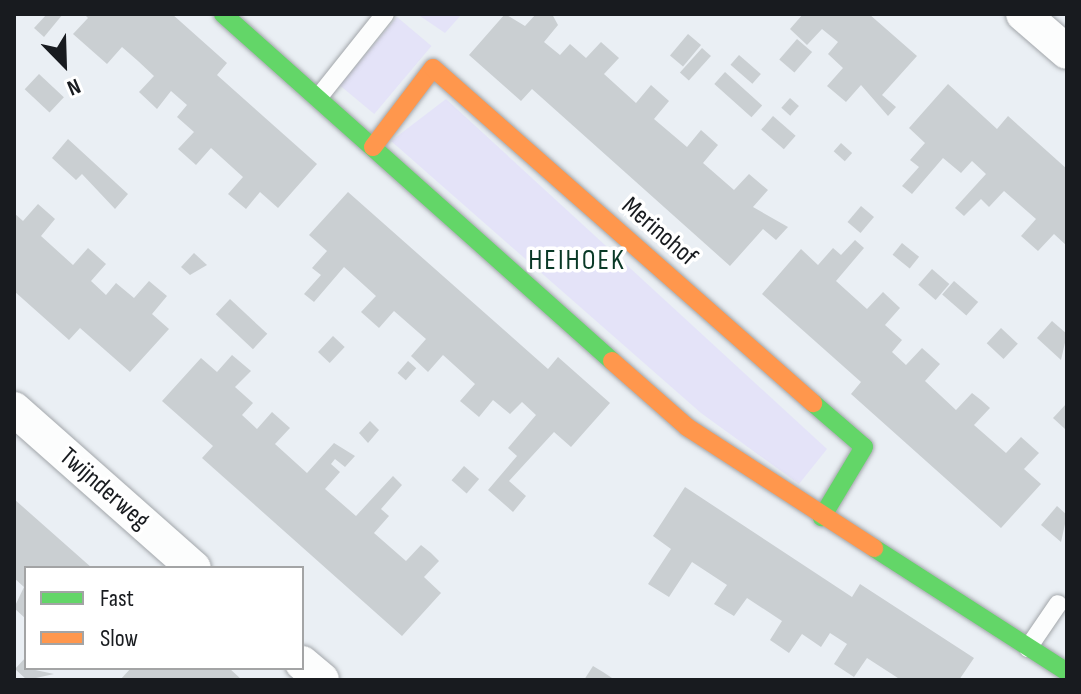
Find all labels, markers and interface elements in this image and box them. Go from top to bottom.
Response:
north arrow [24,24,104,104]
text: N [63,72,84,101]
street label: Merinohof [615,191,703,273]
district label: HEIHOEK [528,244,626,278]
street label: Twijnderweg [53,441,155,537]
legend [24,566,304,670]
text: Fast [100,584,134,613]
text: Slow [100,624,138,653]

